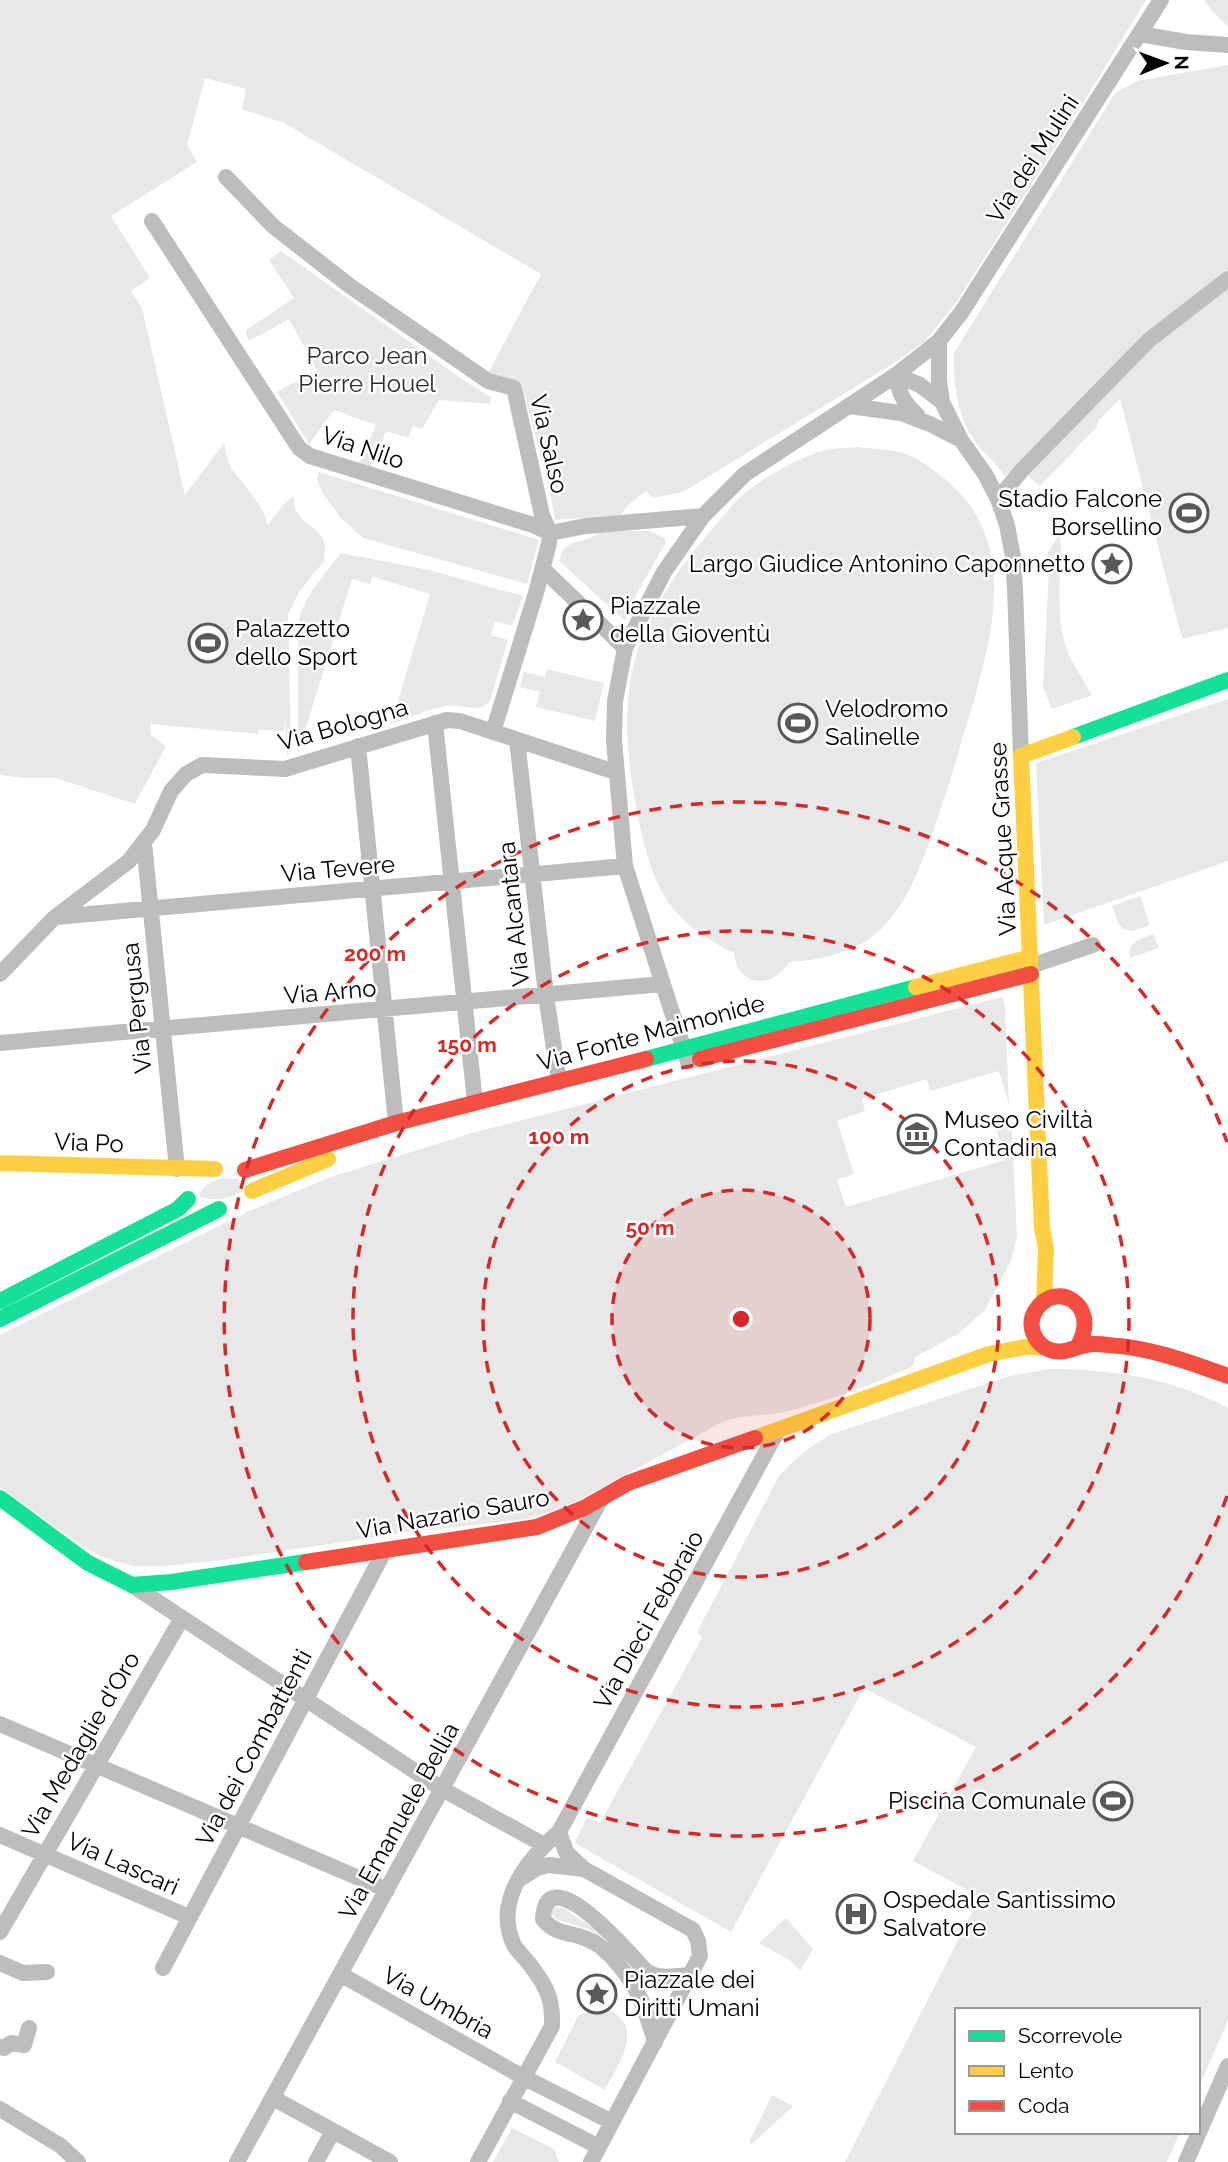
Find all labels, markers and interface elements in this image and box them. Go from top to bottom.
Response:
north arrow [1130,28,1200,98]
text: N [1171,55,1193,70]
street label: Via dei Mulini [980,89,1085,228]
park label: Parco Jean Pierre Houel [298,341,436,398]
street label: Via Salso [524,392,575,496]
street label: Via Nilo [318,420,408,475]
place label: Stadio Falcone Borsellino [998,484,1162,541]
sports icon: Stadio Falcone Borsellino [1168,492,1210,534]
place icon: Largo Giudice Antonino Caponnetto [1091,543,1133,585]
place label: Largo Giudice Antonino Caponnetto [689,549,1085,578]
place label: Piazzale della Gioventù [610,591,770,648]
place icon: Piazzale della Gioventù [562,599,604,641]
place label: Palazzetto dello Sport [235,614,358,671]
sports icon: Palazzetto dello Sport [187,622,229,664]
street label: Via Bologna [275,692,411,757]
place label: Velodromo Salinelle [825,694,948,751]
sports icon: Velodromo Salinelle [777,702,819,744]
street label: Via Acque Grasse [983,741,1022,937]
street label: Via Alcantara [491,840,536,988]
street label: Via Tevere [280,849,396,888]
street label: Via Pergusa [115,941,158,1075]
text: 200 m [344,941,406,966]
street label: Via Arno [282,973,377,1010]
street label: Via Fonte Maimonide [534,988,768,1077]
text: 150 m [437,1032,497,1057]
place label: Museo Civiltà Contadina [944,1105,1093,1162]
museum icon: Museo Civiltà Contadina [896,1113,938,1155]
text: 100 m [529,1124,589,1149]
street label: Via Po [54,1127,124,1158]
text: 50 m [625,1215,675,1240]
centre of rings [729,1307,753,1331]
street label: Via Nazario Sauro [354,1482,552,1545]
street label: Via Dieci Febbraio [587,1525,710,1714]
street label: Via dei Combattenti [189,1644,318,1851]
street label: Via Medaglie d'Oro [15,1646,146,1843]
street label: Via Emanuele Bellia [332,1717,465,1924]
sports icon: Piscina Comunale [1092,1780,1134,1822]
place label: Piscina Comunale [888,1786,1086,1815]
street label: Via Lascari [63,1826,184,1901]
place label: Ospedale Santissimo Salvatore [883,1885,1116,1942]
hospital icon: Ospedale Santissimo Salvatore [835,1893,877,1935]
street label: Via Umbria [378,1960,499,2045]
place label: Piazzale dei Diritti Umani [624,1965,760,2022]
place icon: Piazzale dei Diritti Umani [576,1973,618,2015]
legend [955,2008,1200,2134]
text: Scorrevole [1018,2023,1122,2048]
text: Lento [1018,2058,1074,2083]
text: Coda [1018,2093,1069,2118]

